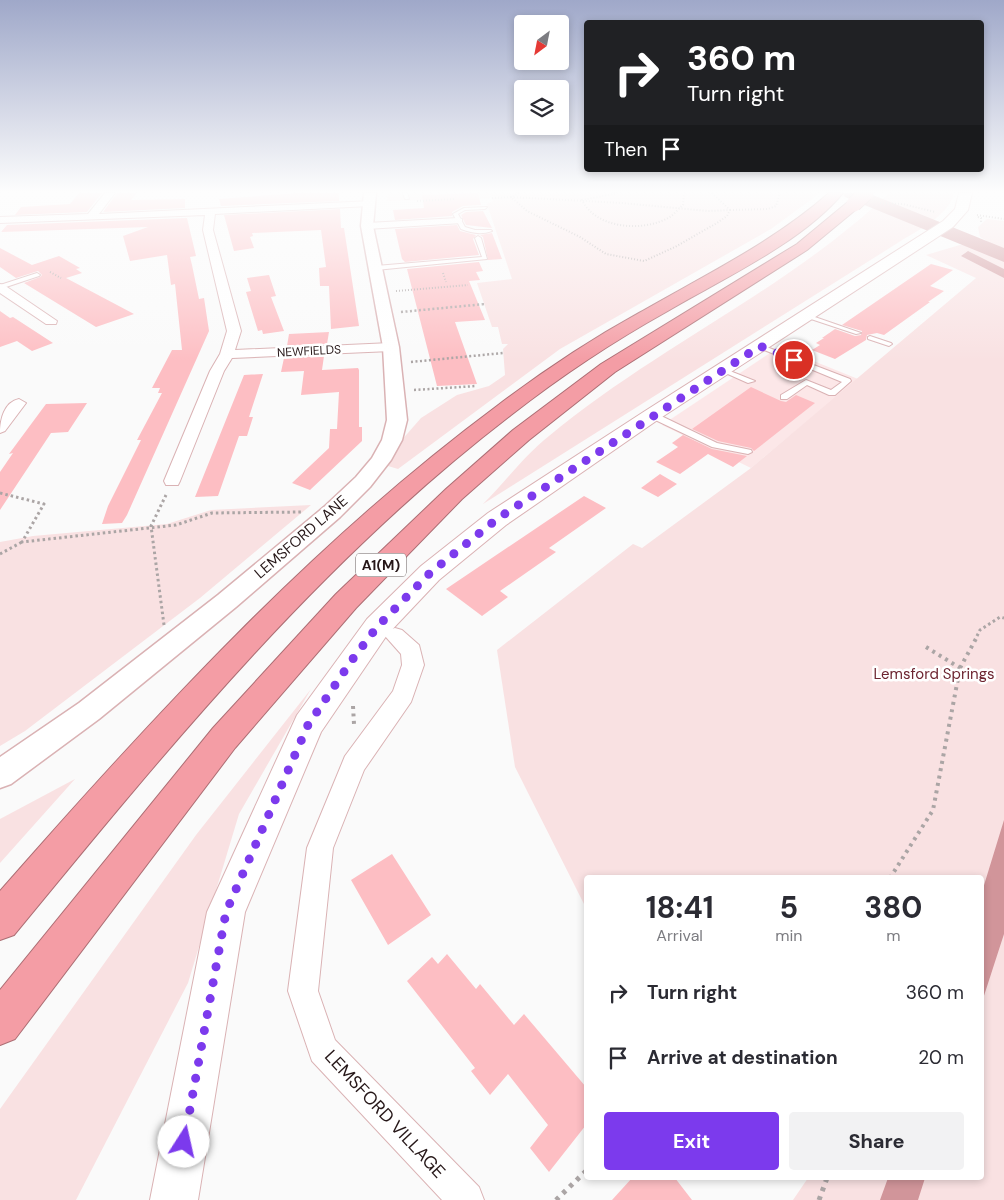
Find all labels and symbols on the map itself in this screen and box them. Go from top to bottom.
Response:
north arrow [514,15,569,70]
pin [773,339,815,381]
street label: NEWFIELDS [277,341,342,361]
street label: LEMSFORD LANE [250,491,352,583]
road number: A1(M) [356,554,406,576]
park label: Lemsford Springs [873,664,995,684]
street label: LEMSFORD VILLAGE [319,1045,451,1183]
position arrow [157,1115,209,1167]

